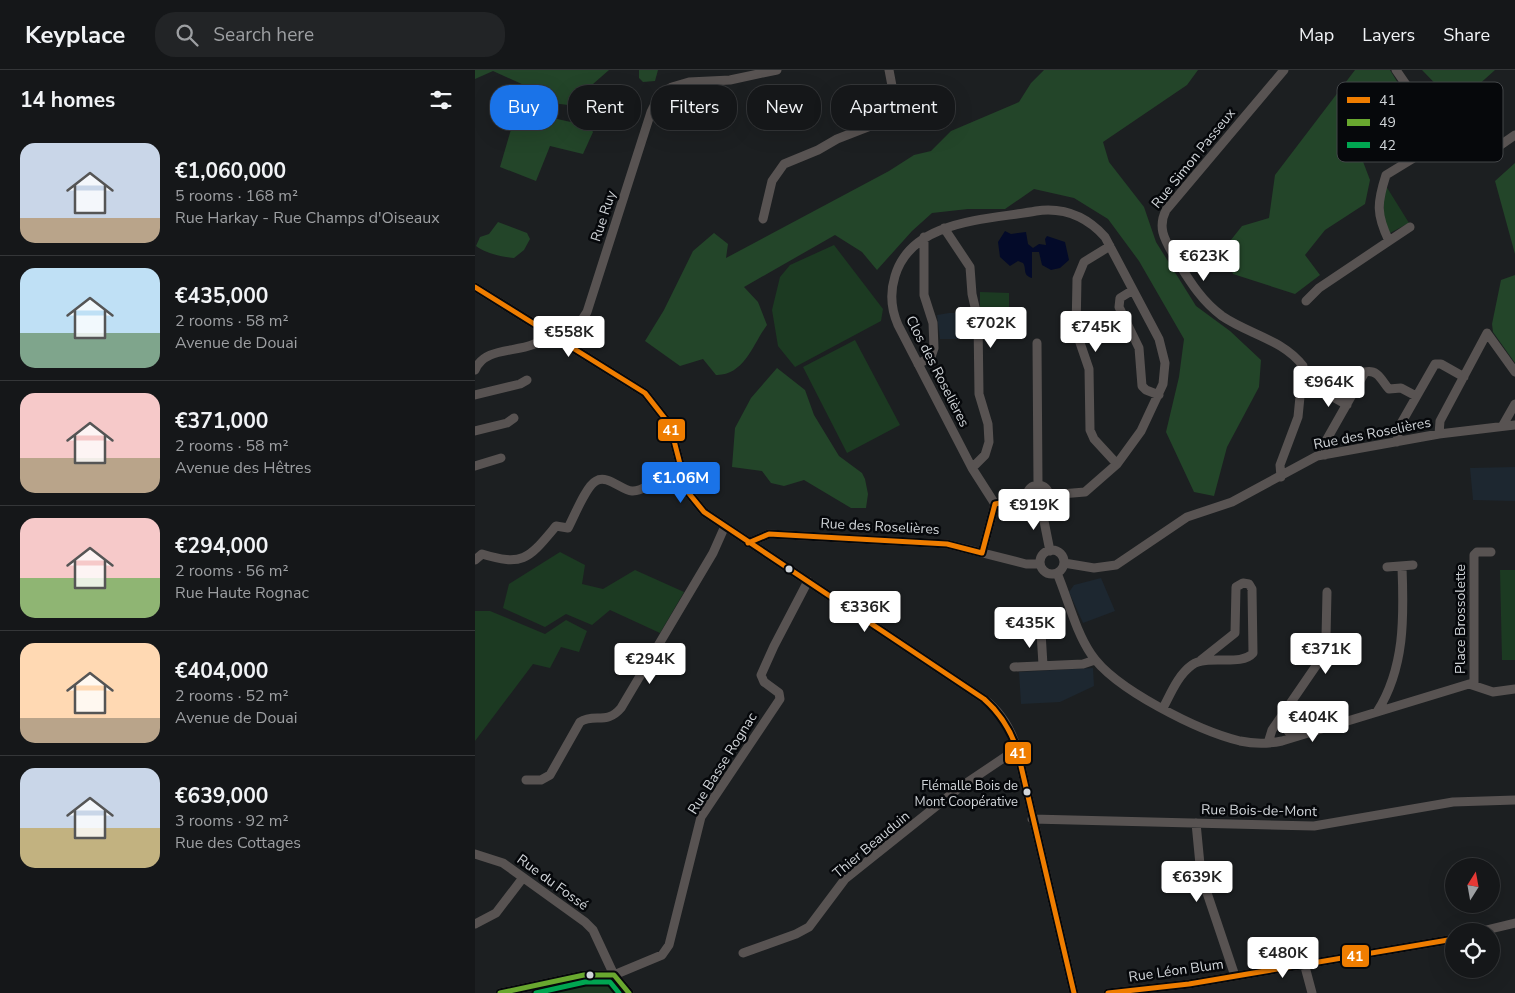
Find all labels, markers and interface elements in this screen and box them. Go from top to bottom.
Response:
search box [155,12,505,57]
text: Keyplace [25,19,125,51]
icon: search [173,21,201,49]
text: Search here [213,22,314,48]
text: Map [1299,23,1334,47]
text: Layers [1362,23,1415,47]
text: Share [1443,23,1490,47]
legend [1337,82,1503,162]
chip: Buy [490,85,558,130]
chip: Rent [568,85,641,130]
chip: Filters [651,85,737,130]
chip: New [747,85,821,130]
chip: Apartment [831,85,955,130]
text: 14 homes [20,86,115,114]
icon: filters [427,86,455,114]
text: 41 [1379,91,1396,110]
street label: Rue Simon Passeux [1147,104,1240,212]
text: 49 [1379,113,1396,132]
text: 42 [1379,136,1396,155]
text: €1,060,000 [175,157,286,185]
icon: home [60,163,120,223]
text: 5 rooms · 168 m² [175,185,298,207]
street label: Rue Ruy [586,187,621,244]
text: Rue Harkay - Rue Champs d'Oiseaux [175,207,440,229]
pin: €623K [1169,240,1239,282]
text: €623K [1179,245,1229,267]
text: €435,000 [175,282,268,310]
icon: home [60,288,120,348]
pin: €702K [956,306,1026,349]
text: 2 rooms · 58 m² [175,310,288,332]
pin: €745K [1061,310,1131,353]
street label: Clos des Roselières [901,312,974,430]
text: €702K [966,312,1016,334]
pin: €558K [534,316,604,358]
text: €745K [1071,316,1121,338]
text: €558K [544,321,594,343]
text: Avenue de Douai [175,332,297,354]
pin: €964K [1294,366,1364,408]
text: €964K [1304,371,1354,393]
text: €371,000 [175,407,268,435]
icon: home [60,413,120,473]
street label: Rue des Roselières [1312,413,1433,454]
line badge: 41 [657,418,686,442]
text: 41 [663,421,679,440]
text: 2 rooms · 58 m² [175,435,288,457]
text: Avenue des Hêtres [175,457,311,479]
pin: €1.06M [640,462,722,504]
text: €1.06M [653,467,709,489]
pin: €919K [999,488,1069,531]
text: €919K [1009,494,1059,516]
street label: Rue des Roselières [820,514,940,539]
text: €294,000 [175,532,268,560]
icon: home [60,538,120,598]
text: 2 rooms · 56 m² [175,560,288,582]
unlabelled marker [784,564,794,574]
street label: Place Brossolette [1451,564,1470,674]
text: Rue Haute Rognac [175,582,309,604]
pin: €336K [830,590,900,633]
text: €336K [840,596,890,618]
pin: €435K [995,606,1065,649]
text: €435K [1005,612,1055,634]
pin: €371K [1291,632,1361,675]
text: €371K [1301,638,1351,660]
pin: €294K [615,642,685,685]
text: €294K [625,648,675,670]
text: €404,000 [175,657,268,685]
icon: home [60,663,120,723]
text: 2 rooms · 52 m² [175,685,288,707]
pin: €404K [1278,700,1348,743]
text: €404K [1288,706,1338,728]
text: Avenue de Douai [175,707,297,729]
street label: Rue Basse Rognac [683,708,762,818]
line badge: 41 [1004,741,1032,765]
text: 41 [1010,744,1026,763]
place label: Flémalle Bois de Mont Coopérative [915,777,1018,811]
text: €639,000 [175,782,268,810]
marker: Flémalle Bois de Mont Coopérative [1022,787,1032,797]
icon: home [60,788,120,848]
street label: Rue Bois-de-Mont [1201,800,1317,821]
street label: Thier Beauduin [829,807,914,882]
text: 3 rooms · 92 m² [175,810,288,832]
text: Rue des Cottages [175,832,301,854]
street label: Rue du Fossé [513,850,592,915]
north arrow [1445,858,1500,912]
map controls [1445,858,1500,978]
pin: €639K [1162,860,1232,903]
text: €639K [1172,866,1222,888]
button: locate [1445,923,1500,978]
pin: €480K [1248,936,1318,979]
text: €480K [1258,942,1308,964]
line badge: 41 [1341,944,1370,968]
text: 41 [1347,947,1363,966]
street label: Rue Léon Blum [1127,954,1225,987]
unlabelled marker [585,970,595,980]

